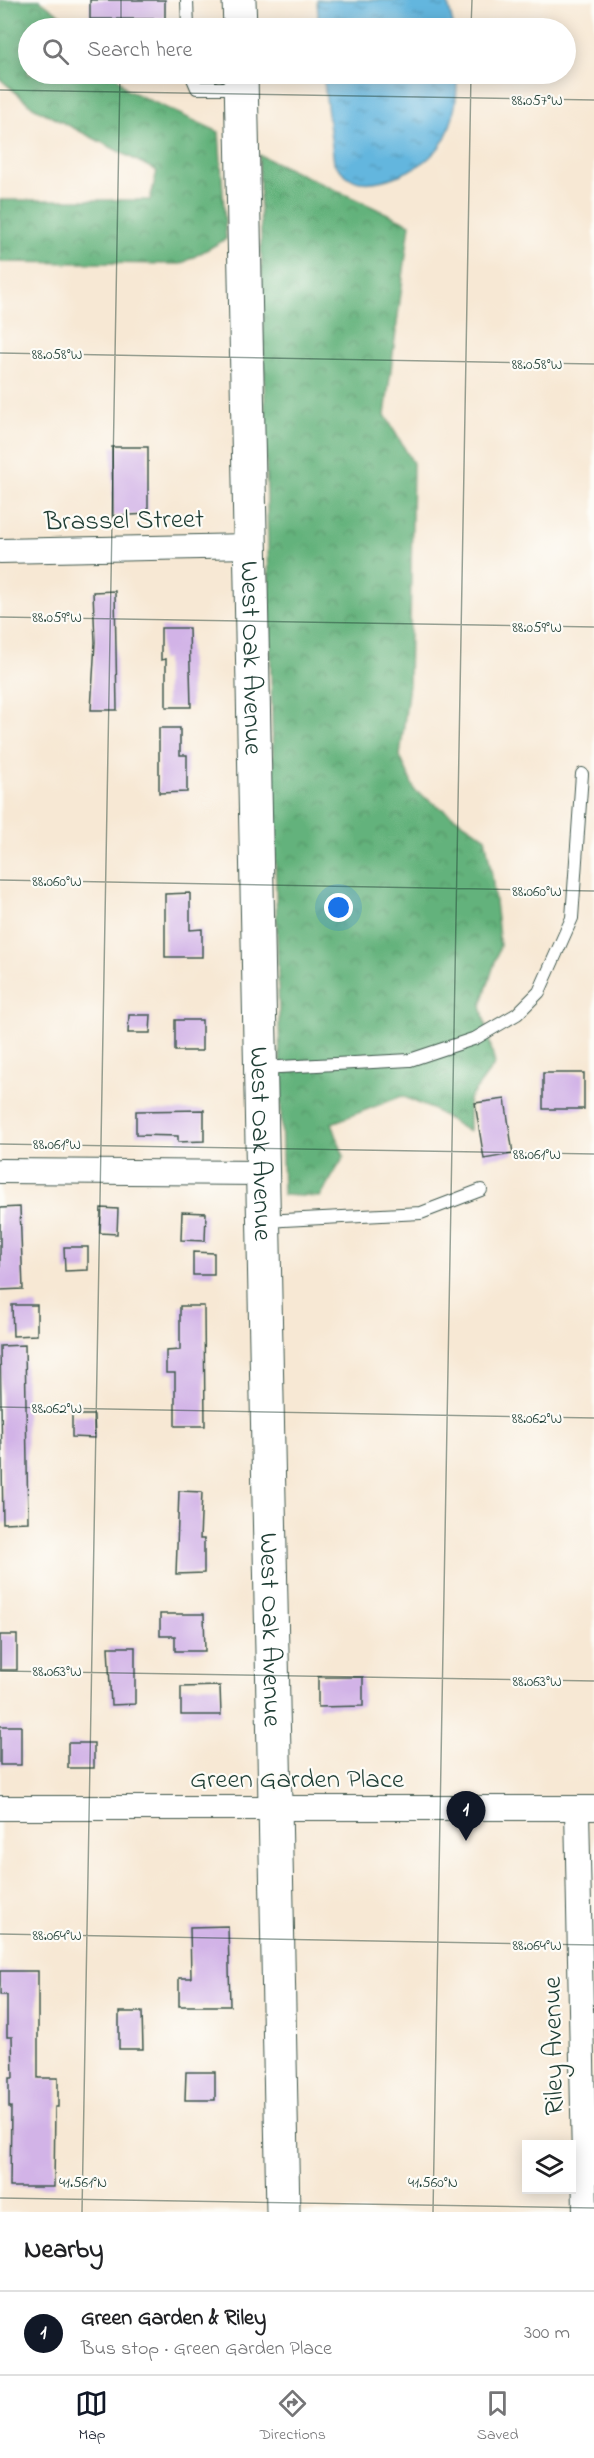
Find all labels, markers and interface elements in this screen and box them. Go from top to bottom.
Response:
search box [18,18,576,84]
icon: search [39,35,72,68]
text: Search here [87,35,192,67]
text: 88.057°W [511,90,563,112]
text: 88.058°W [32,344,82,366]
text: 88.058°W [512,354,562,376]
street label: Brassel Street [43,501,204,542]
street label: West Oak Avenue [229,560,271,756]
text: 88.059°W [32,607,82,629]
text: 88.059°W [512,617,562,639]
text: 88.060°W [32,871,82,893]
text: 88.060°W [512,881,562,903]
your location [324,893,353,922]
street label: West Oak Avenue [238,1046,281,1242]
text: 88.061°W [33,1134,81,1156]
text: 88.061°W [513,1144,561,1166]
text: 88.062°W [32,1398,82,1420]
text: 88.062°W [512,1408,562,1430]
street label: West Oak Avenue [248,1532,290,1728]
text: 88.063°W [32,1661,82,1683]
text: 88.063°W [512,1671,562,1693]
street label: Green Garden Place [190,1761,405,1800]
pin: 1 [446,1792,486,1841]
text: 88.064°W [32,1925,82,1947]
text: 88.064°W [512,1935,562,1957]
street label: Riley Avenue [534,1975,575,2116]
map controls [522,2140,576,2194]
button: layers [522,2140,576,2194]
text: 41.561°N [59,2172,107,2194]
text: 41.560°N [408,2172,458,2194]
text: Nearby [24,2232,103,2270]
text: Green Garden & Riley [81,2303,266,2335]
text: 1 [40,2319,47,2348]
text: 300 m [524,2319,570,2348]
text: Bus stop · Green Garden Place [81,2335,332,2364]
tab: Map [75,2387,108,2447]
tab: Directions [259,2387,326,2447]
tab: Saved [477,2387,519,2447]

